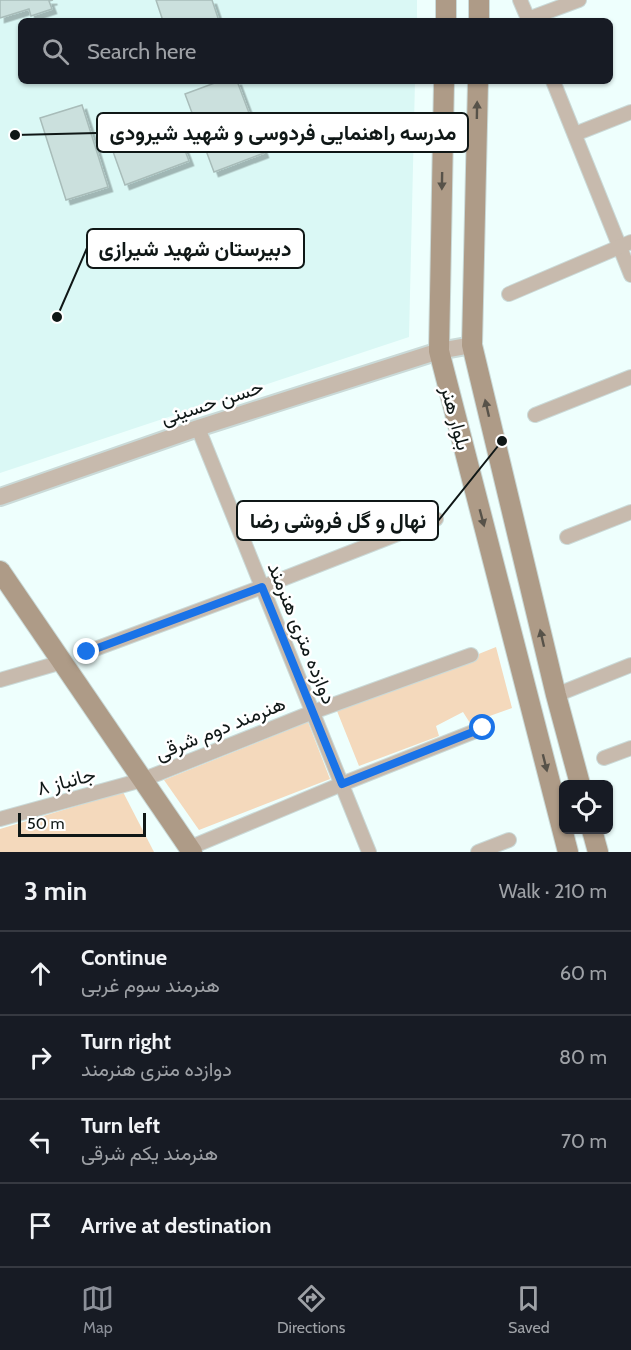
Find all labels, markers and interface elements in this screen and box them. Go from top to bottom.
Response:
search box [18,18,613,84]
icon: search [39,35,72,68]
text: Search here [87,38,196,65]
one-way arrow [472,100,482,119]
callout: مدرسه راهنمایی فردوسی و شهید شیرودی [97,113,468,152]
text: مدرسه راهنمایی فردوسی و شهید شیرودی [110,120,456,146]
one-way arrow [438,172,447,191]
callout: دبیرستان شهید شیرازی [87,229,304,268]
text: دبیرستان شهید شیرازی [99,236,291,262]
street label: حسن حسینی [158,374,266,430]
street label: بلوار هنر [435,382,476,453]
one-way arrow [482,399,492,417]
callout: نهال و گل فروشی رضا [237,501,438,540]
text: نهال و گل فروشی رضا [250,508,426,534]
one-way arrow [478,509,488,527]
street label: دوازده متری هنرمند [262,559,341,708]
one-way arrow [537,629,547,648]
route end [73,638,99,664]
street label: هنرمند دوم شرقی [151,691,289,766]
route start [469,714,495,740]
one-way arrow [541,754,551,772]
street label: جانباز ۸ [34,762,98,801]
map controls [559,780,613,834]
button: locate [559,780,613,834]
scale bar [18,810,146,838]
text: 50 m [27,814,64,833]
text: 3 min [24,875,87,907]
text: Walk · 210 m [499,879,607,903]
text: Continue [81,944,167,971]
icon: ahead [24,957,57,990]
text: 60 m [560,961,607,985]
text: هنرمند سوم غربی [81,973,220,997]
text: Turn right [81,1028,171,1055]
icon: right [24,1041,57,1074]
text: 80 m [559,1045,607,1069]
text: دوازده متری هنرمند [81,1057,232,1081]
text: Turn left [81,1112,160,1139]
icon: left [24,1125,57,1158]
text: 70 m [561,1129,607,1153]
text: هنرمند یکم شرقی [81,1141,218,1165]
icon: arrive [24,1209,57,1242]
text: Arrive at destination [81,1212,271,1239]
tab: Map [81,1282,114,1337]
tab: Directions [277,1282,345,1337]
tab: Saved [508,1282,550,1337]

